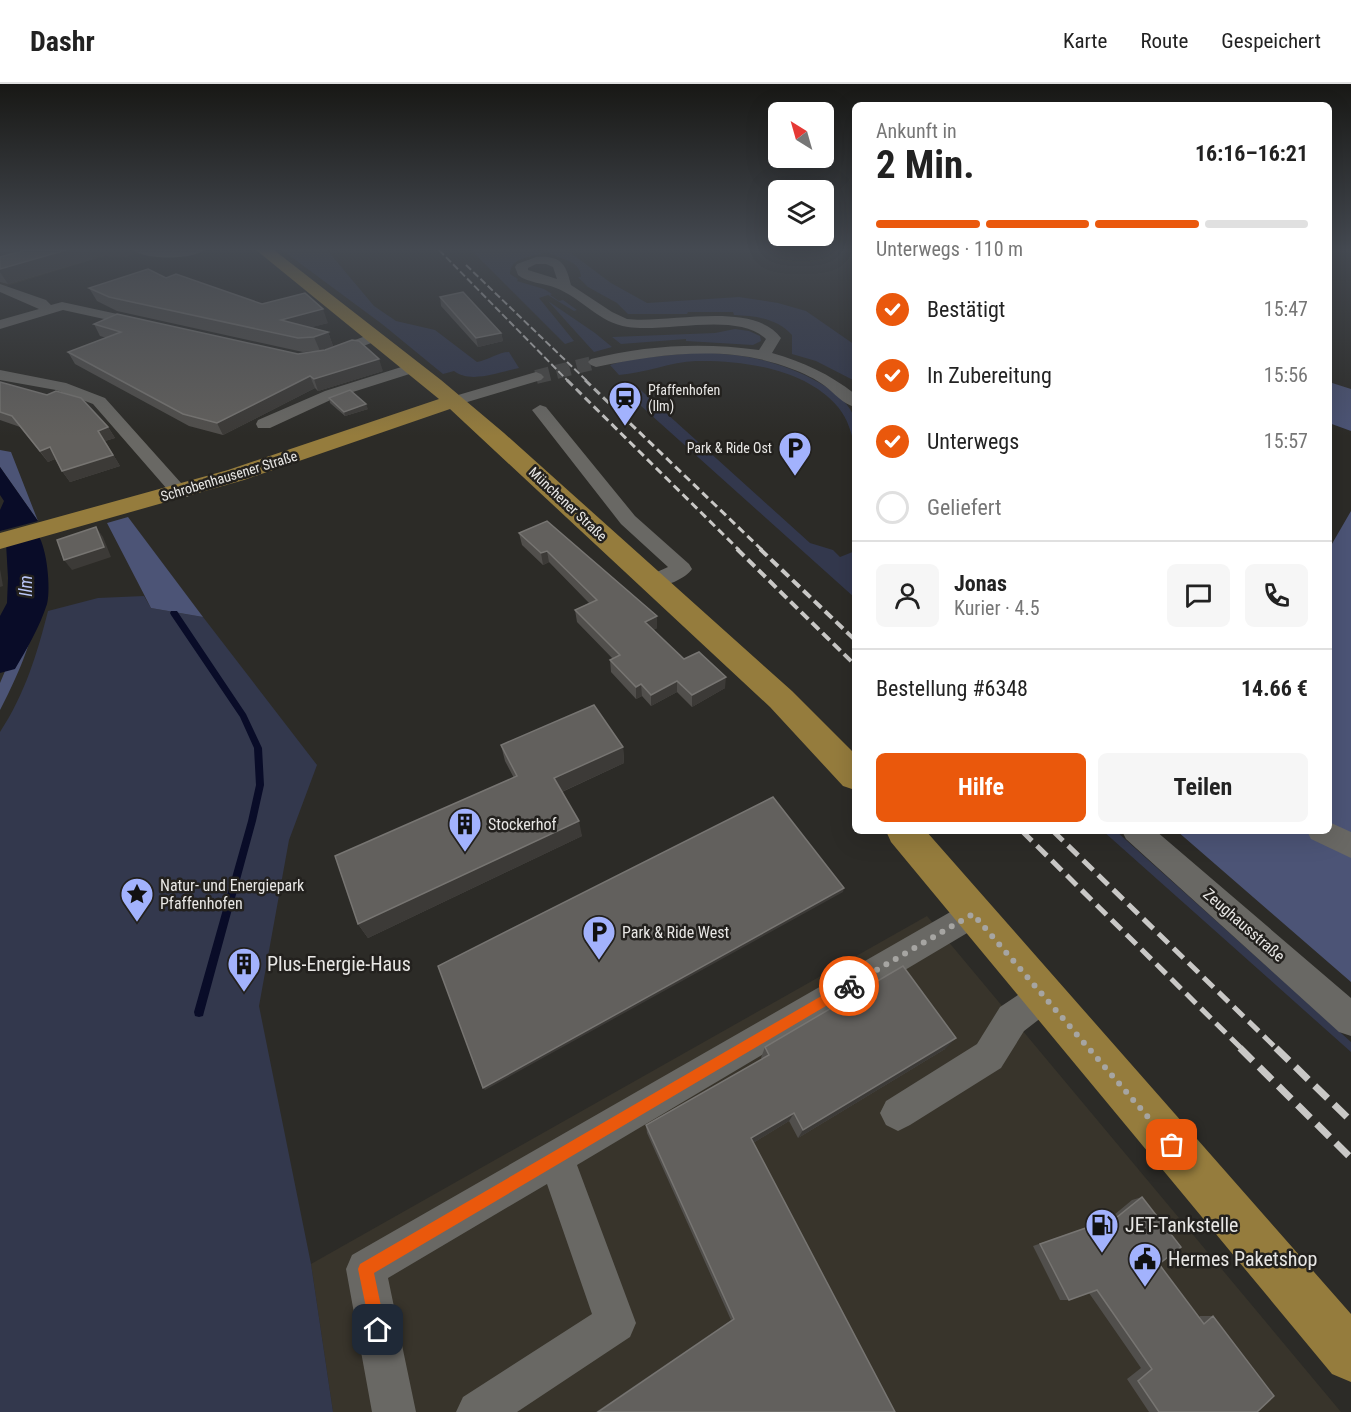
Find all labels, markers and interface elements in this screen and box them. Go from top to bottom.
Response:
text: Dashr [30,25,95,58]
text: Karte [1063,29,1107,53]
text: Route [1140,29,1188,53]
text: Gespeichert [1221,29,1321,53]
north arrow [768,102,834,168]
map controls [768,102,834,246]
text: Ankunft in [876,119,957,143]
text: 16:16–16:21 [1195,141,1308,166]
text: 2 Min. [876,142,975,188]
button: layers [768,180,834,246]
text: Unterwegs · 110 m [876,237,1023,261]
icon: check [876,293,909,326]
text: Bestätigt [927,297,1005,322]
text: 15:47 [1264,297,1308,321]
icon: check [876,359,909,392]
text: In Zubereitung [927,363,1052,388]
text: 15:56 [1264,363,1308,387]
station icon: Pfaffenhofen (Ilm) [607,380,643,427]
place label: Pfaffenhofen (Ilm) [648,382,720,415]
icon: check [876,425,909,458]
text: Unterwegs [927,429,1019,454]
text: 15:57 [1264,429,1308,453]
parking icon: Park & Ride Ost [777,430,813,477]
place label: Park & Ride Ost [687,440,772,456]
street label: Schrobenhausener Straße [159,447,300,504]
street label: Münchener Straße [526,464,611,544]
text: Geliefert [927,495,1002,520]
button: person [876,564,939,627]
button: chat [1167,564,1230,627]
button: phone [1245,564,1308,627]
text: Jonas [954,571,1007,596]
water label: Ilm [15,575,36,597]
text: Kurier · 4.5 [954,596,1040,620]
text: Bestellung #6348 [876,676,1028,701]
text: 14.66 € [1241,676,1308,701]
button: Hilfe [876,753,1086,822]
button: Teilen [1098,753,1308,822]
building icon: Stockerhof [447,806,483,853]
place label: Stockerhof [488,815,557,834]
place icon: Natur- und Energiepark Pfaffenhofen [119,876,155,923]
place label: Natur- und Energiepark Pfaffenhofen [160,876,305,913]
street label: Zeughausstraße [1199,884,1289,966]
parking icon: Park & Ride West [581,914,617,961]
place label: Park & Ride West [622,923,730,942]
building icon: Plus-Energie-Haus [226,946,262,993]
place label: Plus-Energie-Haus [267,952,411,976]
courier [819,956,879,1016]
icon: bike [833,970,866,1003]
pin [1146,1119,1197,1170]
icon: bag [1155,1128,1188,1161]
fuel station icon: JET-Tankstelle [1084,1207,1120,1254]
place label: JET-Tankstelle [1125,1213,1238,1237]
public building icon: Hermes Paketshop [1127,1241,1163,1288]
place label: Hermes Paketshop [1168,1247,1317,1271]
pin [352,1304,403,1355]
icon: home [361,1313,394,1346]

